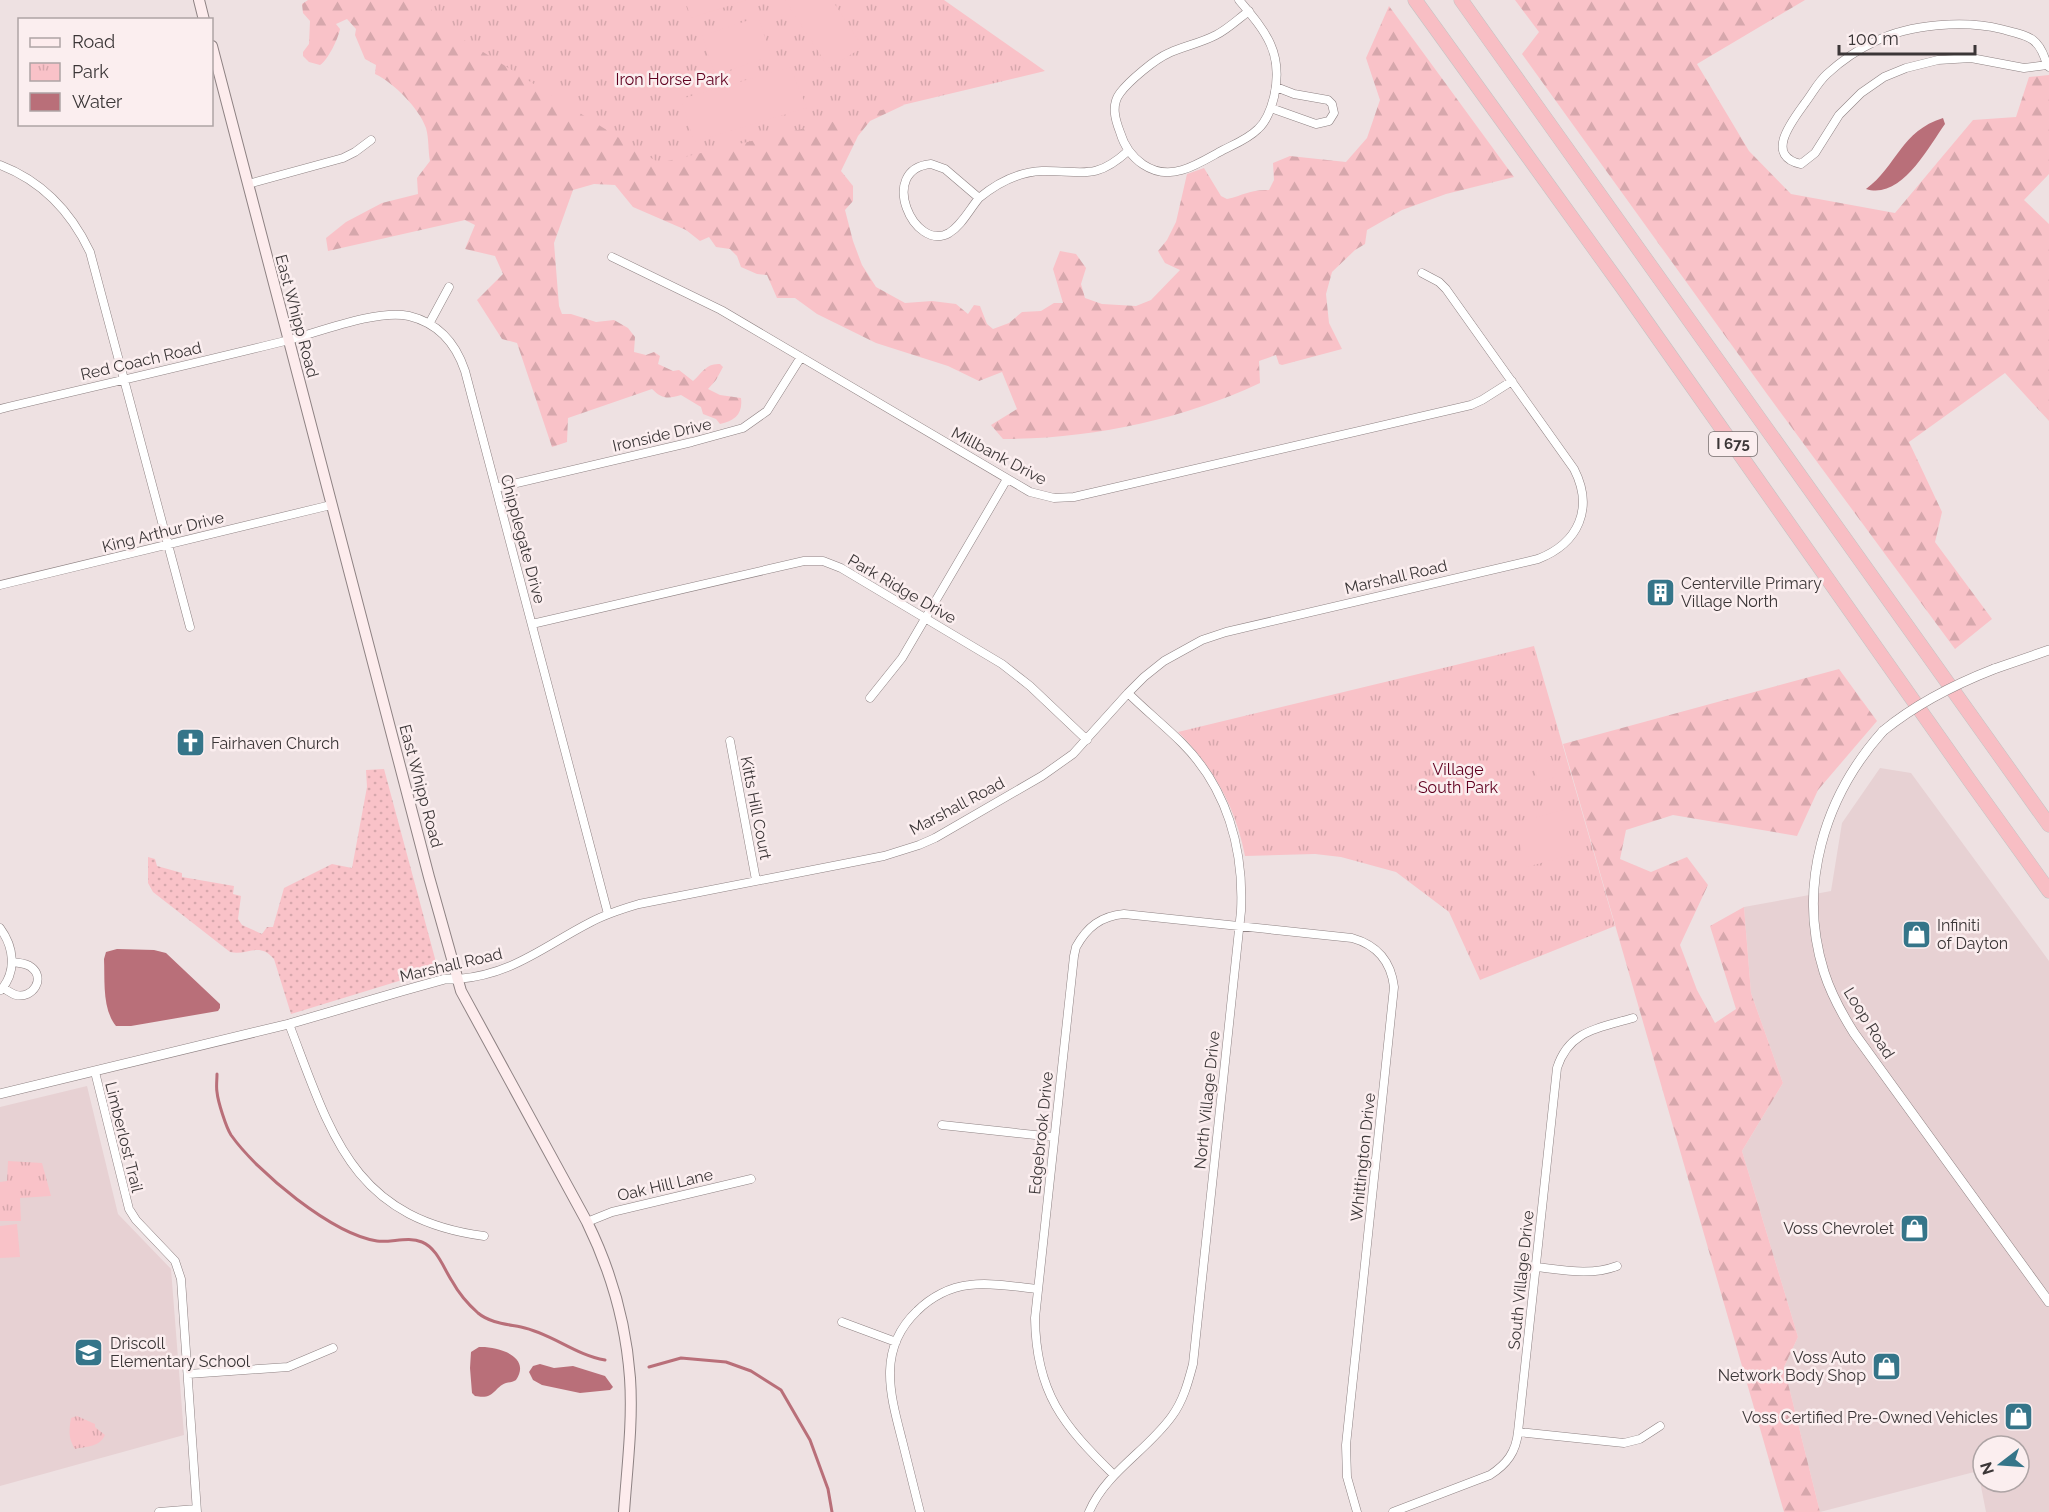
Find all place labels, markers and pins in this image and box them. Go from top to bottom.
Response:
place label: Centerville Primary Village North [1681,574,1822,611]
building icon: Centerville Primary Village North [1644,576,1676,608]
church icon: Fairhaven Church [174,727,206,759]
place label: Fairhaven Church [211,734,339,753]
place label: Infiniti of Dayton [1937,916,2008,953]
shop icon: Infiniti of Dayton [1900,918,1932,950]
shop icon: Voss Chevrolet [1899,1212,1931,1244]
place label: Voss Chevrolet [1783,1219,1895,1238]
place label: Driscoll Elementary School [110,1334,251,1371]
school or university icon: Driscoll Elementary School [73,1336,105,1368]
place label: Voss Auto Network Body Shop [1718,1348,1866,1385]
shop icon: Voss Auto Network Body Shop [1871,1350,1903,1382]
shop icon: Voss Certified Pre-Owned Vehicles [2003,1401,2035,1433]
place label: Voss Certified Pre-Owned Vehicles [1742,1408,1998,1427]

